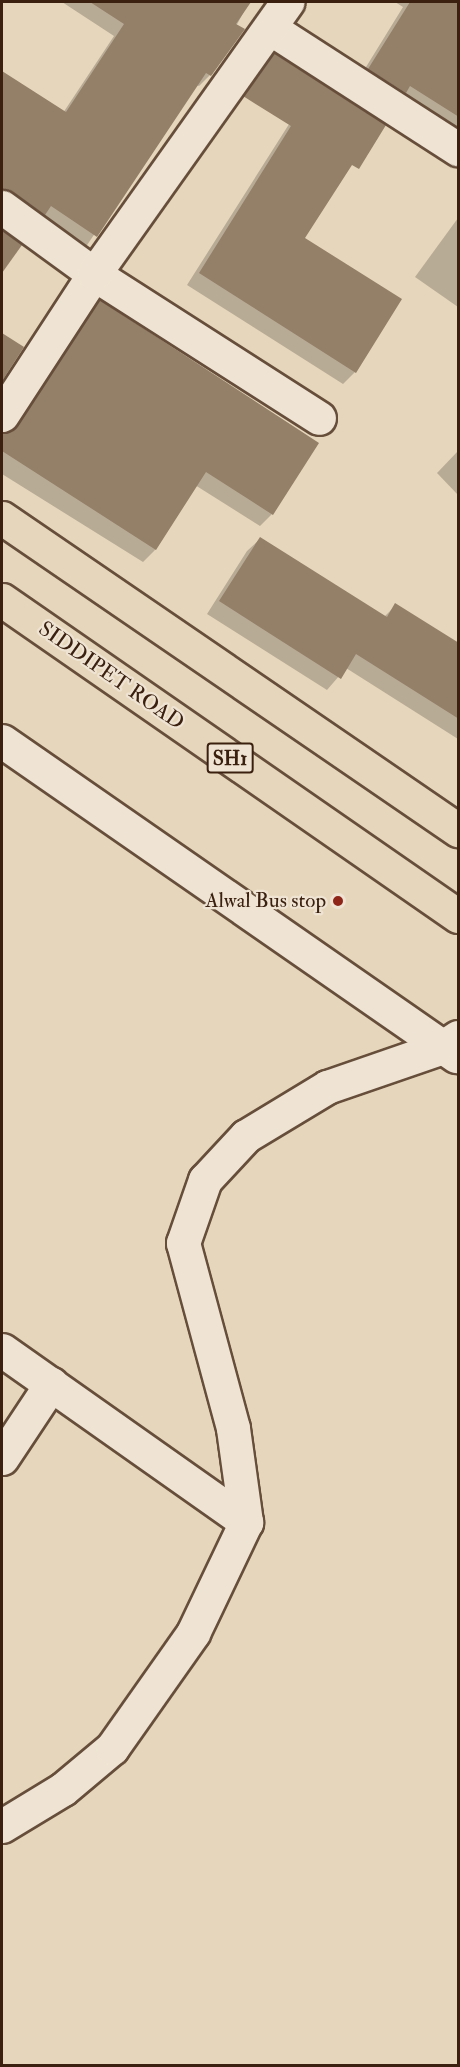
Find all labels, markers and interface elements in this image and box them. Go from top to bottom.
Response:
street label: SIDDIPET ROAD [33,616,189,736]
road number: SH1 [206,741,254,775]
place label: Alwal Bus stop [205,888,326,914]
marker: Alwal Bus stop [331,894,345,908]

